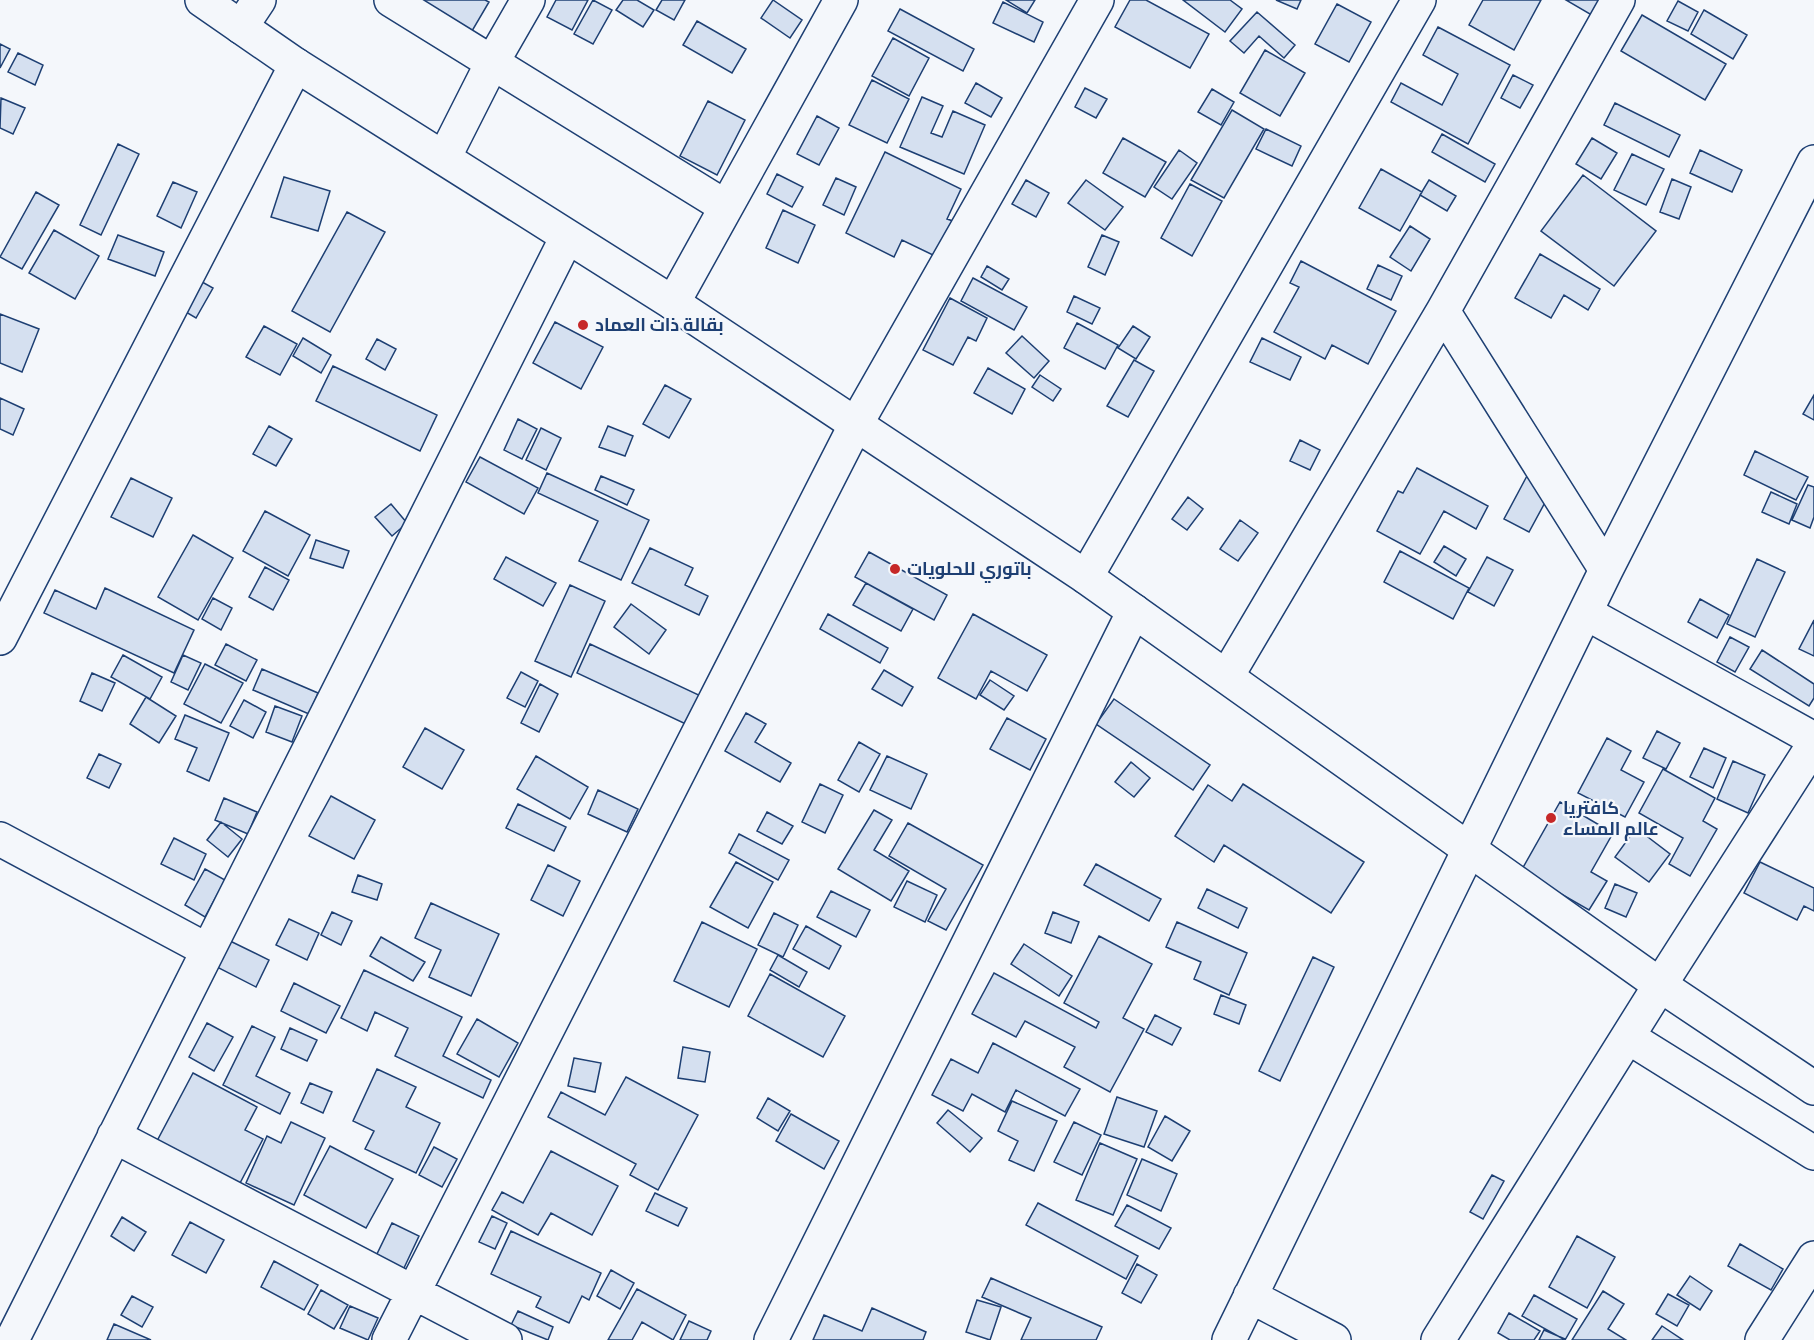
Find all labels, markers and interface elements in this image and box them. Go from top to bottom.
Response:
place label: بقالة ذات العماد [595,314,724,336]
marker: بقالة ذات العماد [576,318,590,332]
place label: باتوري للحلويات [907,558,1032,583]
marker: باتوري للحلويات [888,562,902,576]
place label: كافتريا عالم المساء [1563,797,1659,841]
marker: كافتريا عالم المساء [1544,811,1558,825]

